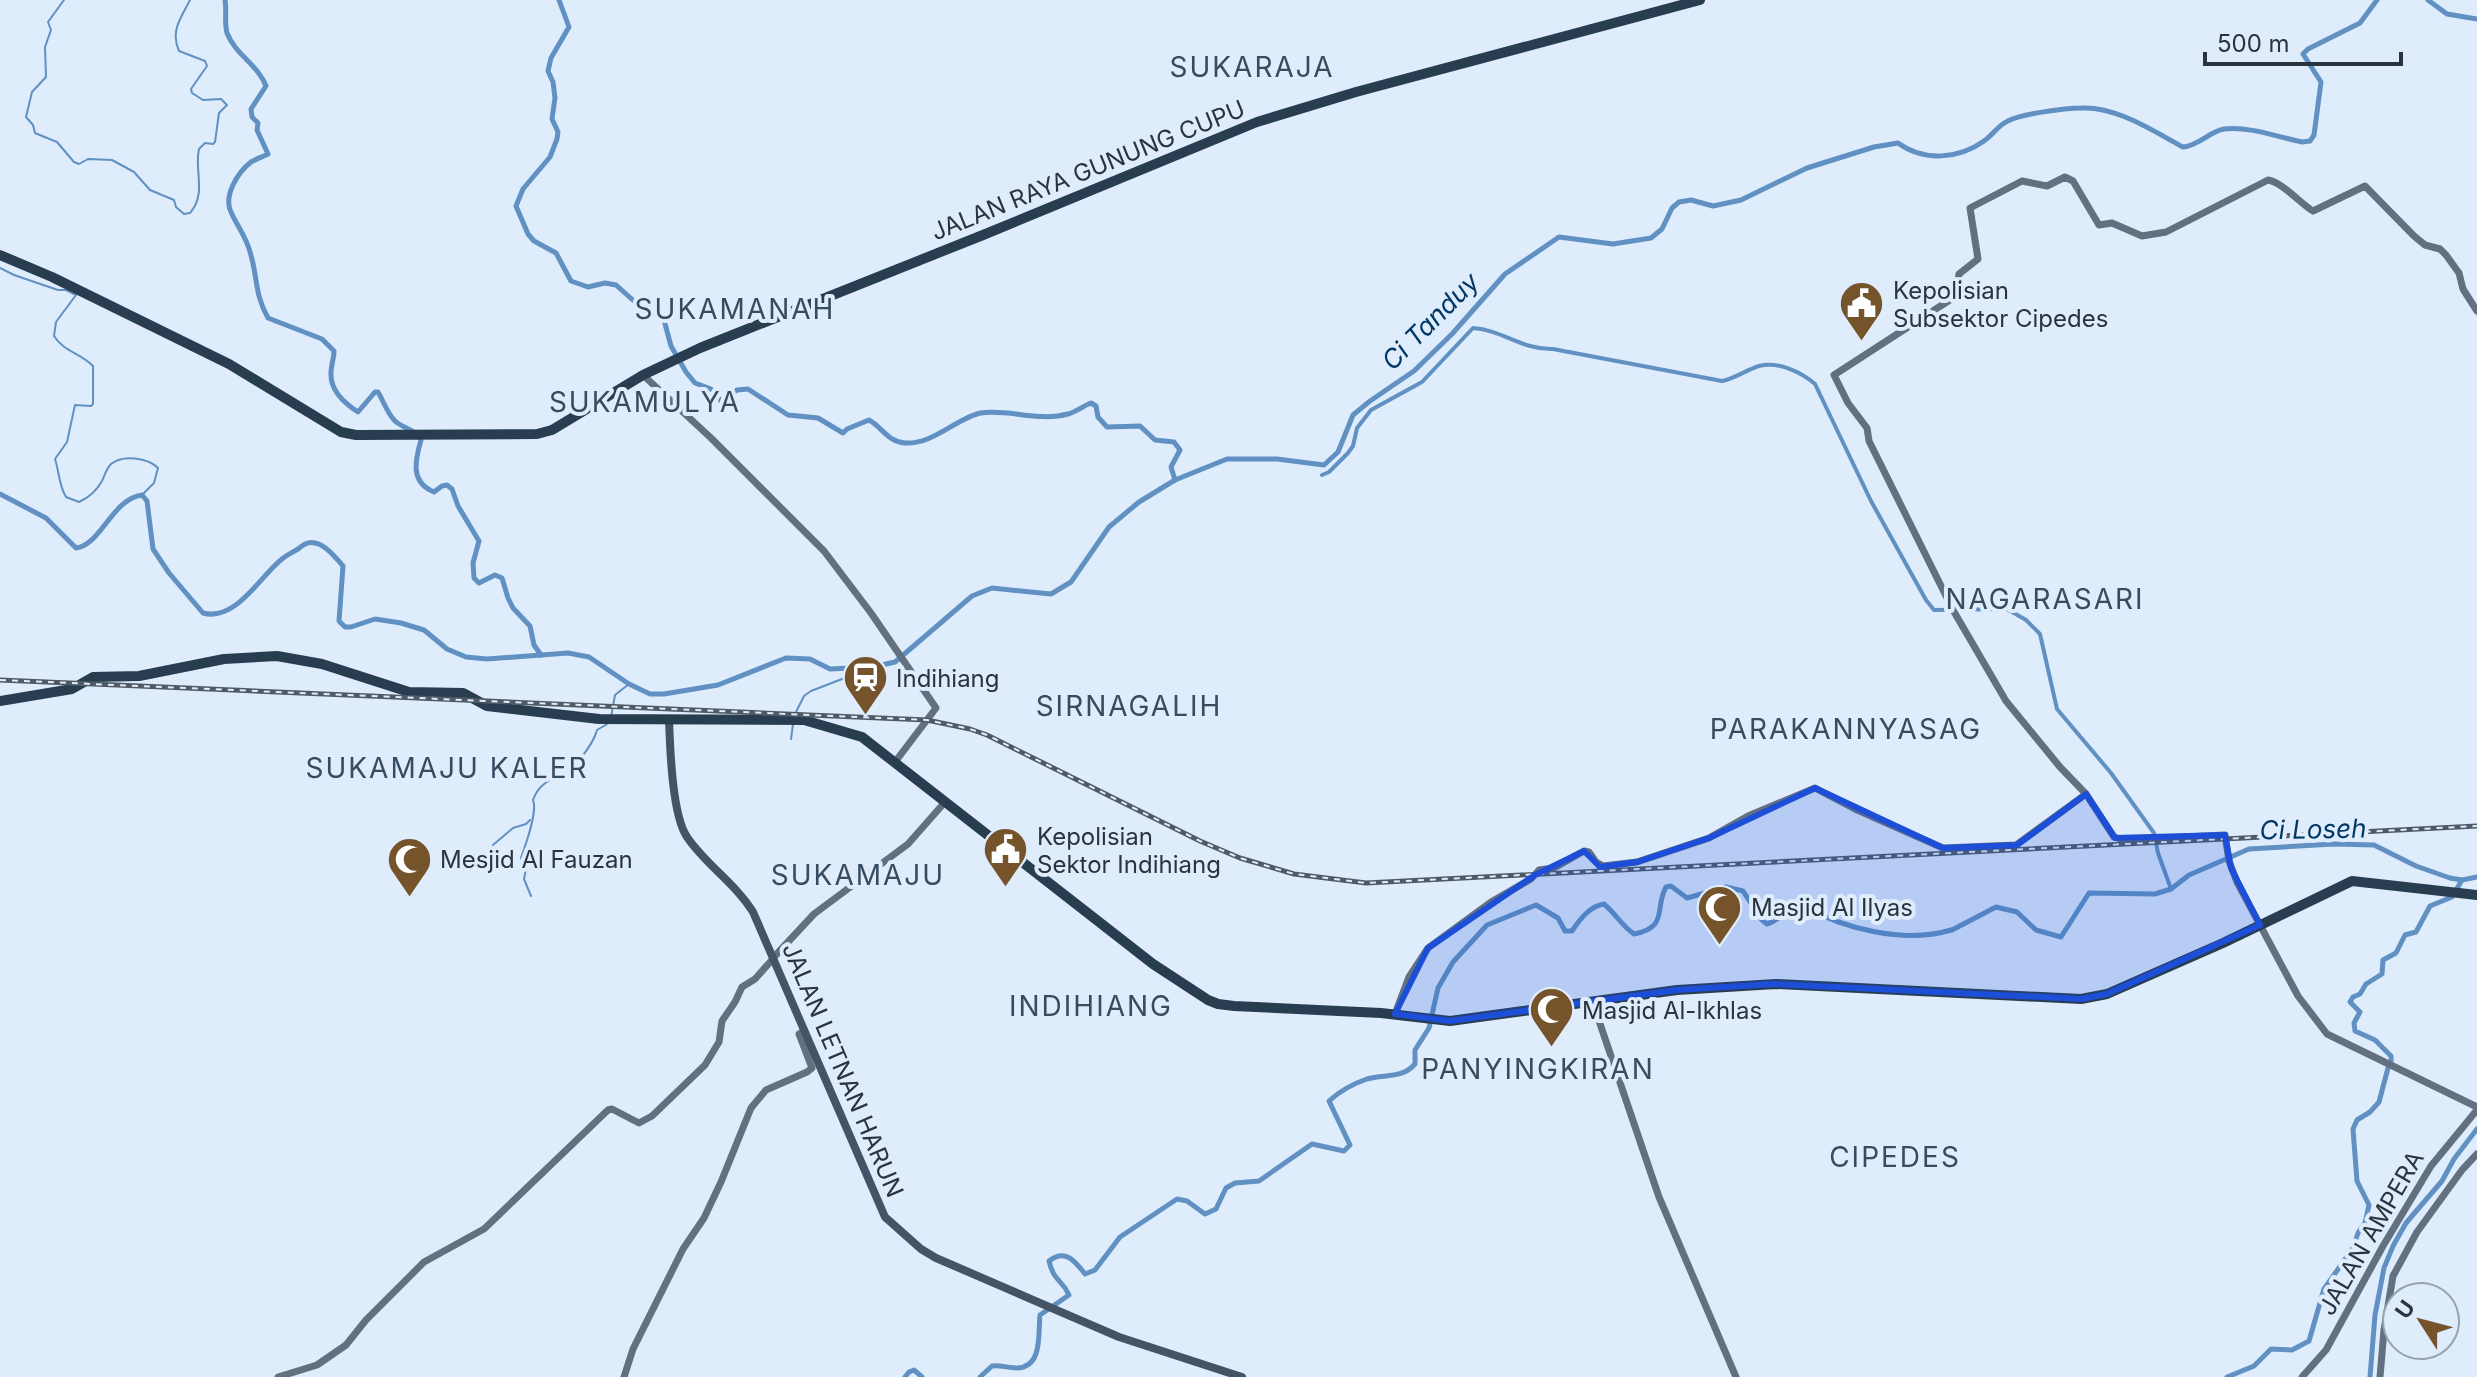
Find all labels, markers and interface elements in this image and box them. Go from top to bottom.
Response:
scale bar [2205,16,2401,66]
text: 500 m [2217,29,2290,58]
district label: SUKARAJA [1169,50,1335,84]
street label: JALAN RAYA GUNUNG CUPU [927,94,1249,246]
water label: Ci Tanduy [1375,265,1486,376]
place label: Kepolisian Subsektor Cipedes [1893,276,2108,333]
public building icon: Kepolisian Subsektor Cipedes [1838,280,1886,343]
district label: SUKAMANAH [635,292,835,326]
district label: SUKAMULYA [549,385,741,419]
district label: NAGARASARI [1945,582,2145,616]
station icon: Indihiang [841,654,889,717]
place label: Indihiang [896,664,1000,693]
district label: SIRNAGALIH [1036,689,1222,723]
district label: PARAKANNYASAG [1710,712,1982,746]
district label: SUKAMAJU KALER [305,751,589,785]
water label: Ci Loseh [2259,813,2367,845]
place label: Kepolisian Sektor Indihiang [1037,822,1221,879]
public building icon: Kepolisian Sektor Indihiang [982,826,1030,889]
mosque icon: Mesjid Al Fauzan [385,835,433,898]
place label: Mesjid Al Fauzan [440,845,633,874]
district label: SUKAMAJU [771,858,945,892]
mosque icon: Masjid Al Ilyas [1696,883,1744,946]
place label: Masjid Al Ilyas [1751,893,1913,922]
street label: JALAN LETNAN HARUN [776,938,910,1202]
mosque icon: Masjid Al-Ikhlas [1527,986,1575,1049]
district label: INDIHIANG [1009,989,1173,1023]
place label: Masjid Al-Ikhlas [1582,996,1762,1025]
district label: PANYINGKIRAN [1421,1052,1655,1086]
district label: CIPEDES [1829,1140,1961,1174]
street label: JALAN AMPERA [2312,1146,2430,1320]
north arrow [2381,1281,2461,1361]
text: U [2390,1295,2420,1323]

